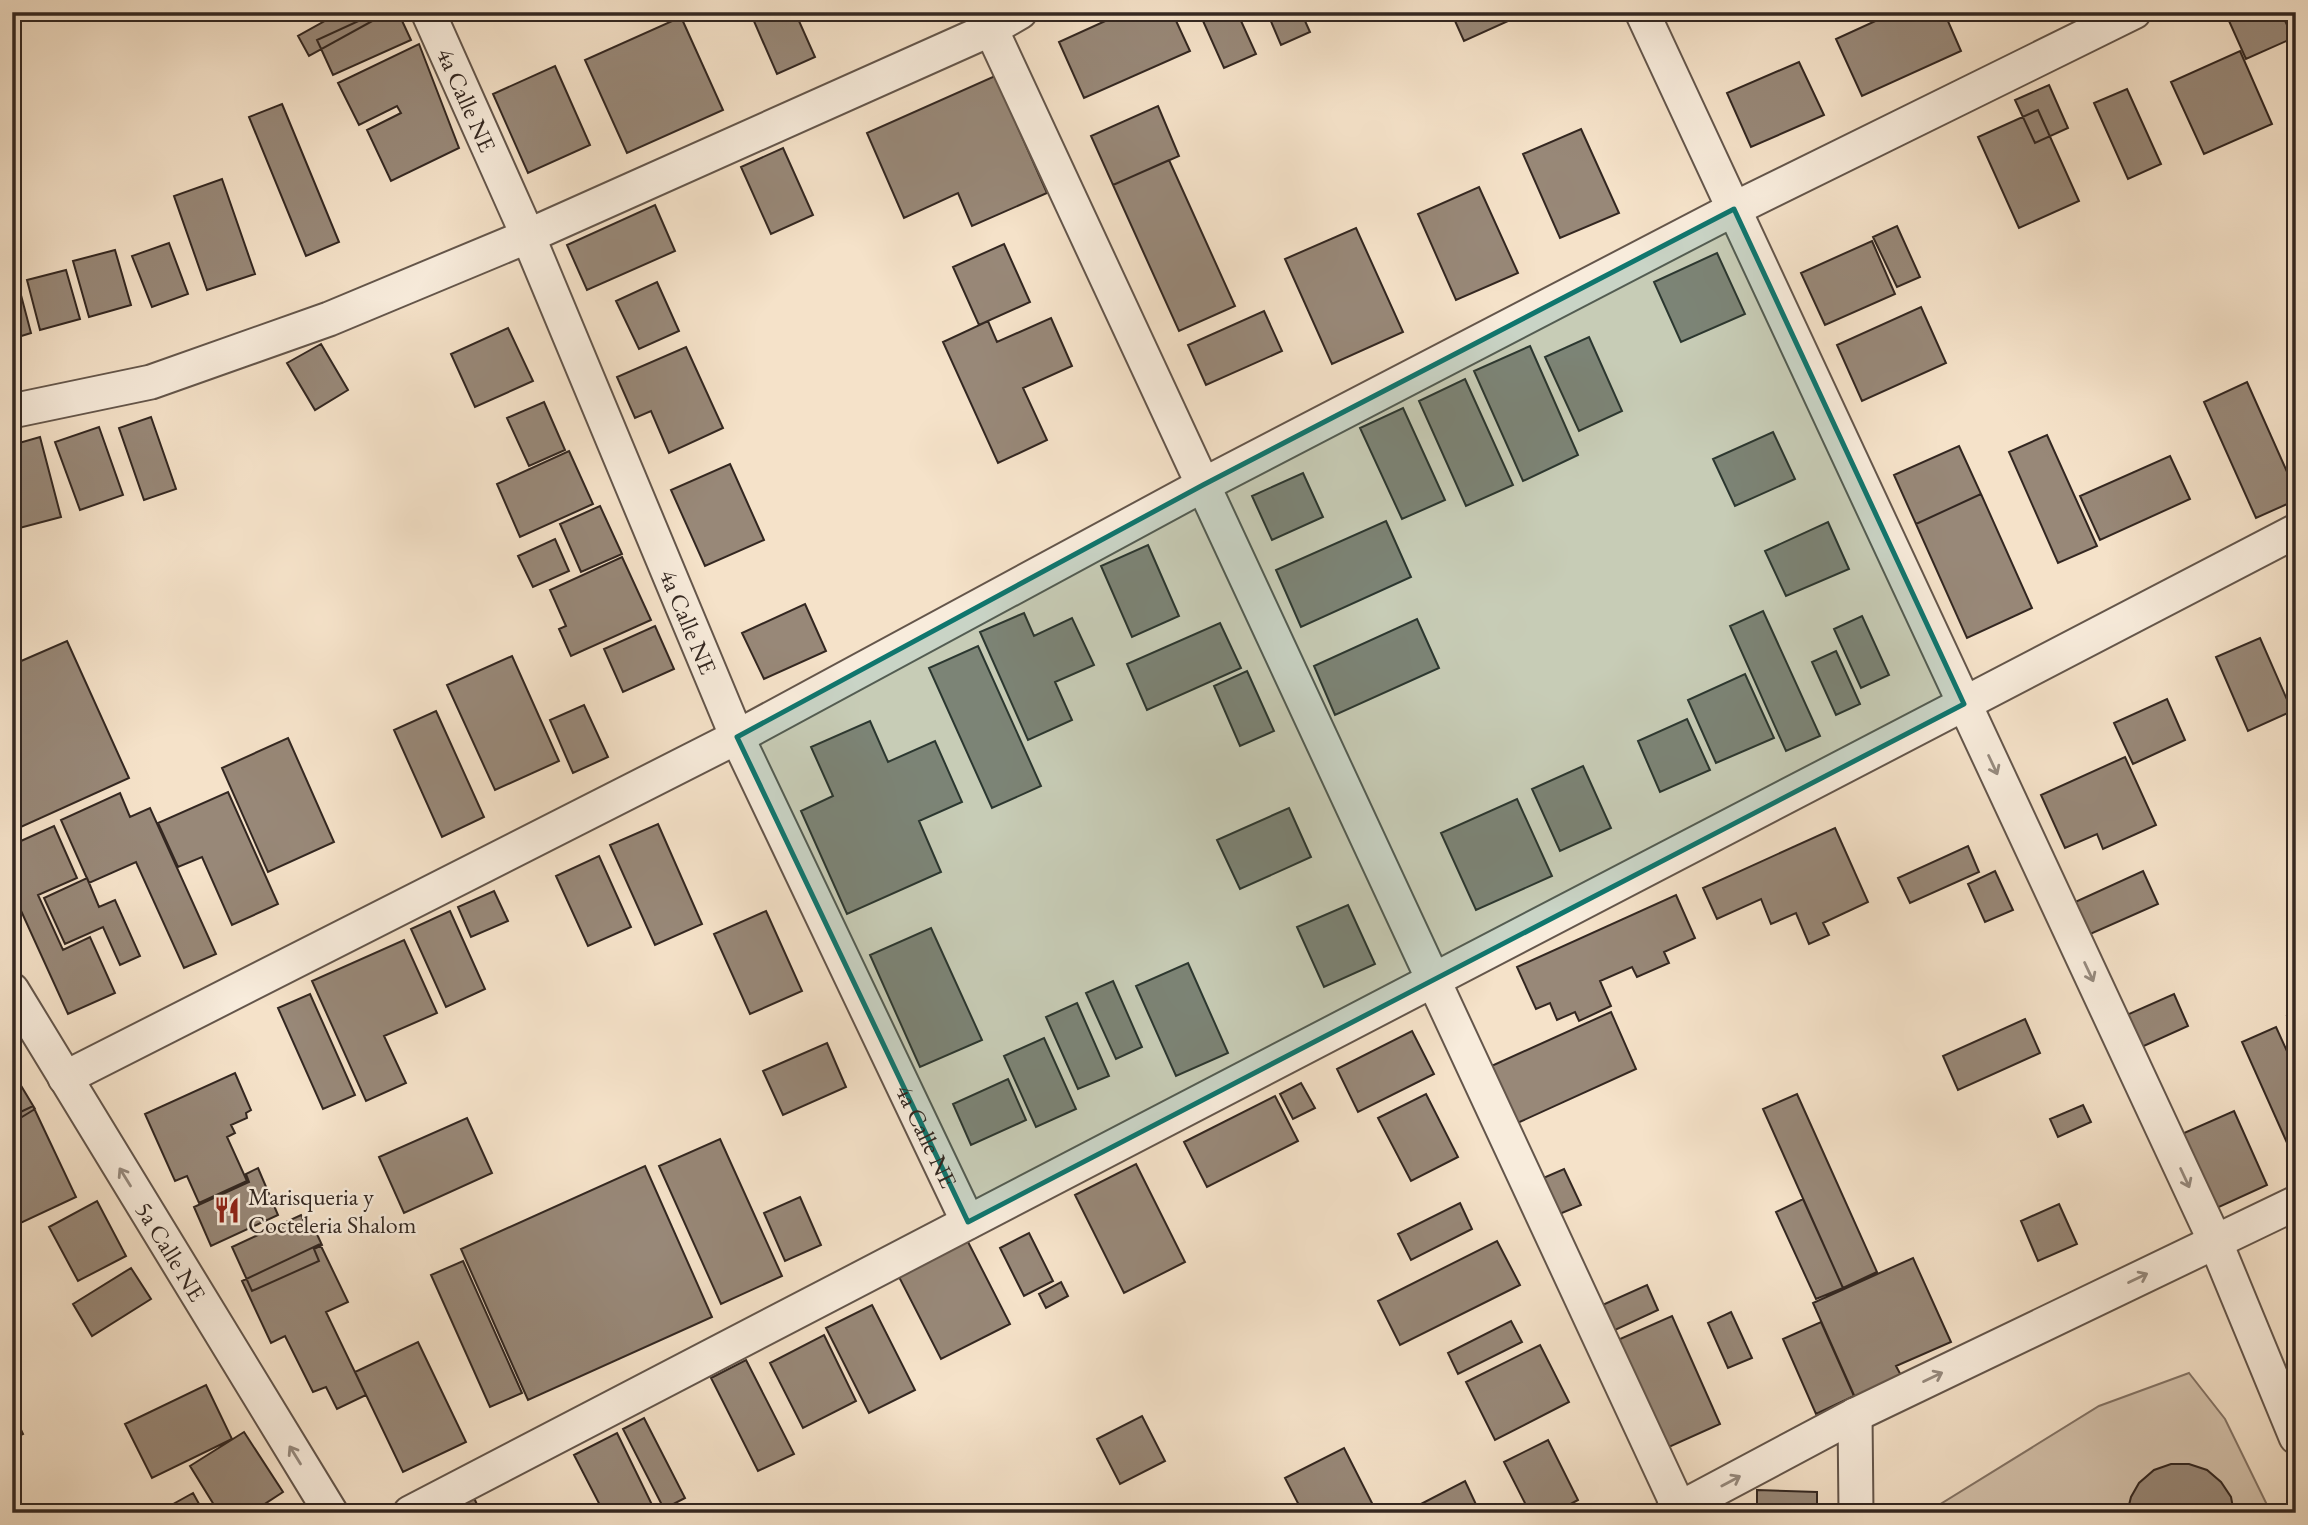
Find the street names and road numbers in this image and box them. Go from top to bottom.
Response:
street label: 4a Calle NE [430,43,504,157]
street label: 4a Calle NE [653,564,724,679]
street label: 4a Calle NE [889,1079,965,1193]
street label: 5a Calle NE [129,1196,213,1307]

